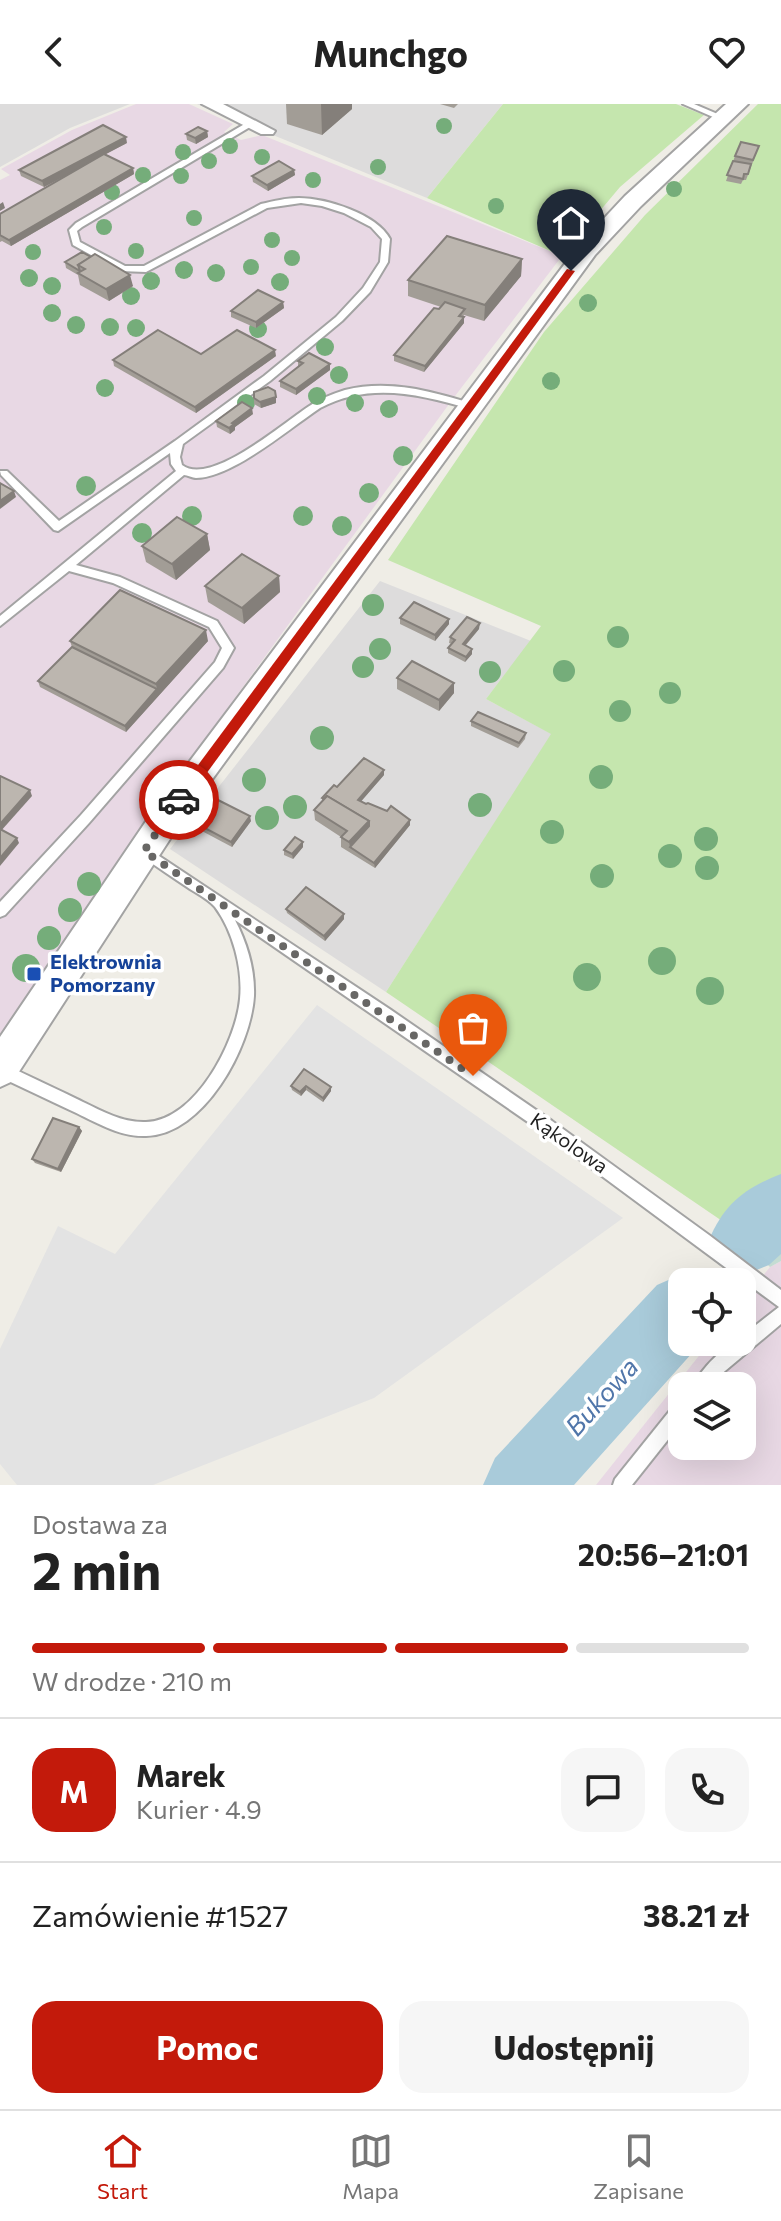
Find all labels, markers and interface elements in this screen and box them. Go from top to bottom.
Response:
icon: back [32,30,76,74]
text: Munchgo [313,30,468,74]
icon: heart [705,30,749,74]
pin [537,189,605,271]
icon: home [549,201,593,245]
courier [139,760,219,840]
icon: car [157,778,201,822]
place label: Elektrownia Pomorzany [50,949,162,996]
marker: Elektrownia Pomorzany [25,965,43,983]
pin [439,994,507,1076]
icon: bag [451,1006,495,1050]
street label: Kąkolowa [526,1107,613,1178]
map controls [668,1268,756,1460]
button: locate [668,1268,756,1356]
water label: Bukowa [558,1351,644,1441]
button: layers [668,1372,756,1460]
text: Dostawa za [32,1508,168,1539]
text: 20:56–21:01 [578,1535,749,1572]
text: 2 min [32,1537,161,1601]
text: W drodze · 210 m [32,1665,232,1696]
button: chat [561,1748,645,1832]
button: phone [665,1748,749,1832]
text: Marek [136,1756,225,1793]
text: M [60,1772,88,1809]
text: Kurier · 4.9 [136,1793,262,1824]
text: Zamówienie #1527 [32,1896,288,1933]
text: 38.21 zł [643,1896,749,1933]
button: Pomoc [32,2001,383,2093]
button: Udostępnij [399,2001,749,2093]
tab: Start [97,2129,148,2204]
tab: Mapa [342,2129,399,2204]
tab: Zapisane [593,2129,684,2204]

